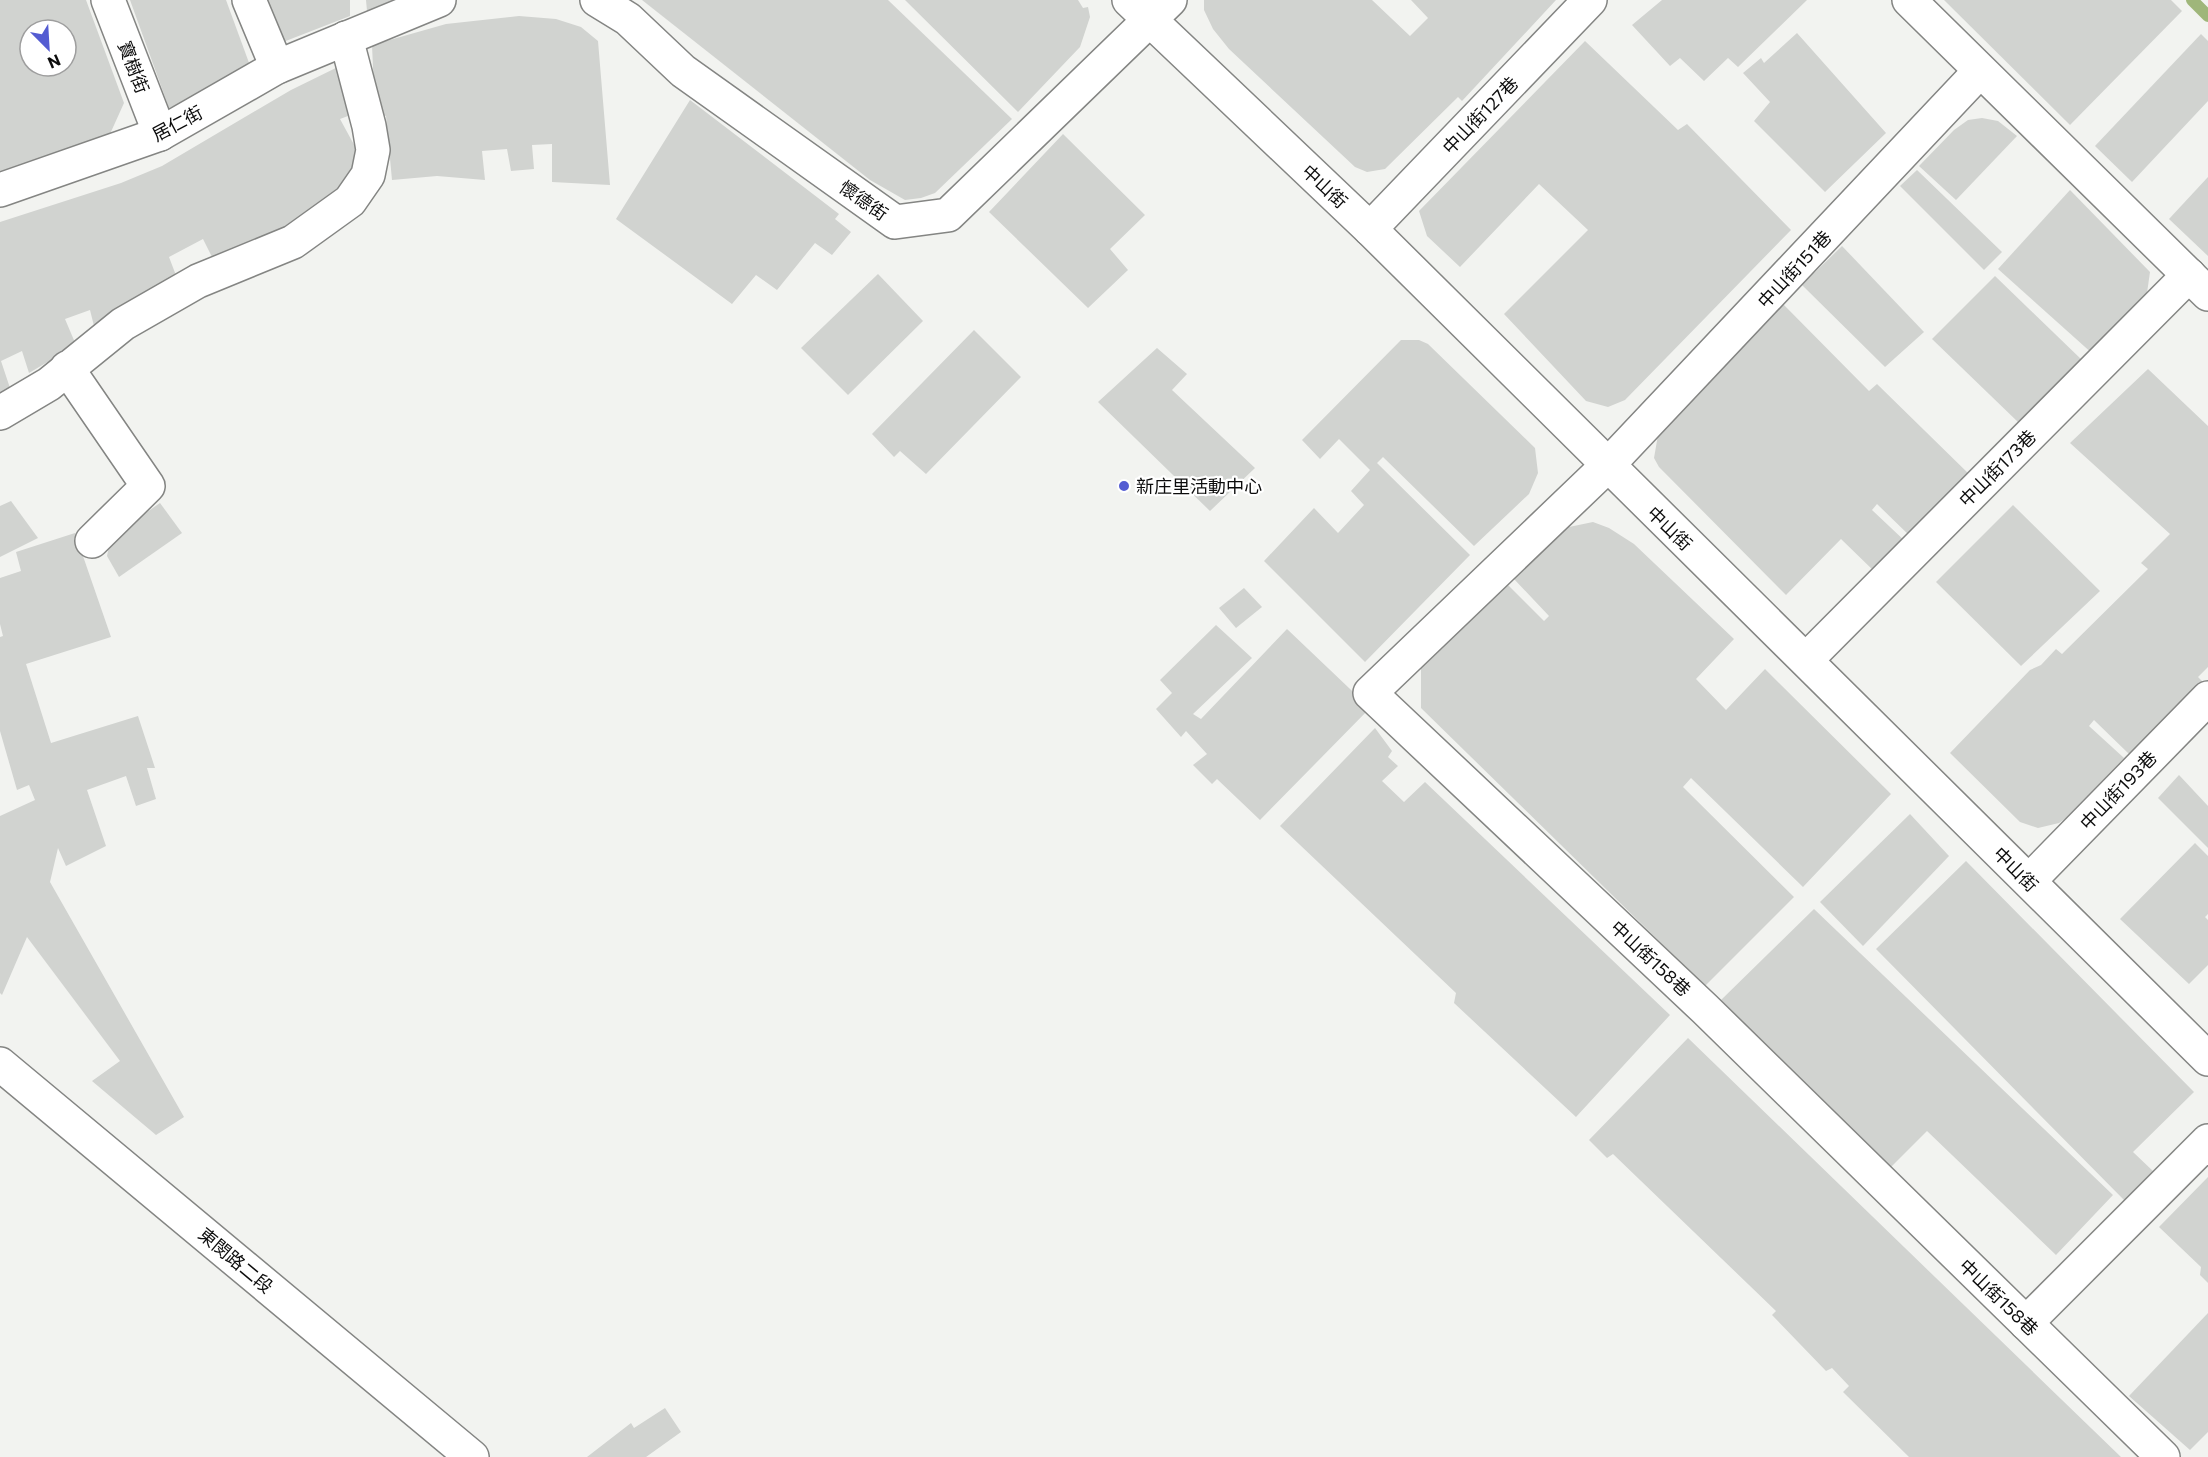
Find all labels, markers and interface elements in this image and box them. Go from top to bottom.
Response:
north arrow [18,18,78,78]
street label: 寶樹街 [114,38,154,96]
text: N [45,51,64,73]
street label: 中山街127巷 [1438,72,1522,158]
street label: 居仁街 [148,101,206,145]
street label: 中山街 [1298,160,1352,212]
street label: 懷德街 [836,176,892,224]
street label: 中山街151巷 [1753,226,1835,312]
street label: 中山街173巷 [1954,425,2040,511]
place label: 新庄里活動中心 [1136,475,1262,497]
marker: 新庄里活動中心 [1117,479,1131,493]
street label: 中山街 [1643,501,1697,555]
street label: 中山街193巷 [2075,746,2161,834]
street label: 中山街 [1989,842,2043,896]
street label: 中山街158巷 [1607,916,1695,1000]
street label: 東閔路二段 [194,1223,278,1297]
street label: 中山街158巷 [1955,1254,2043,1340]

